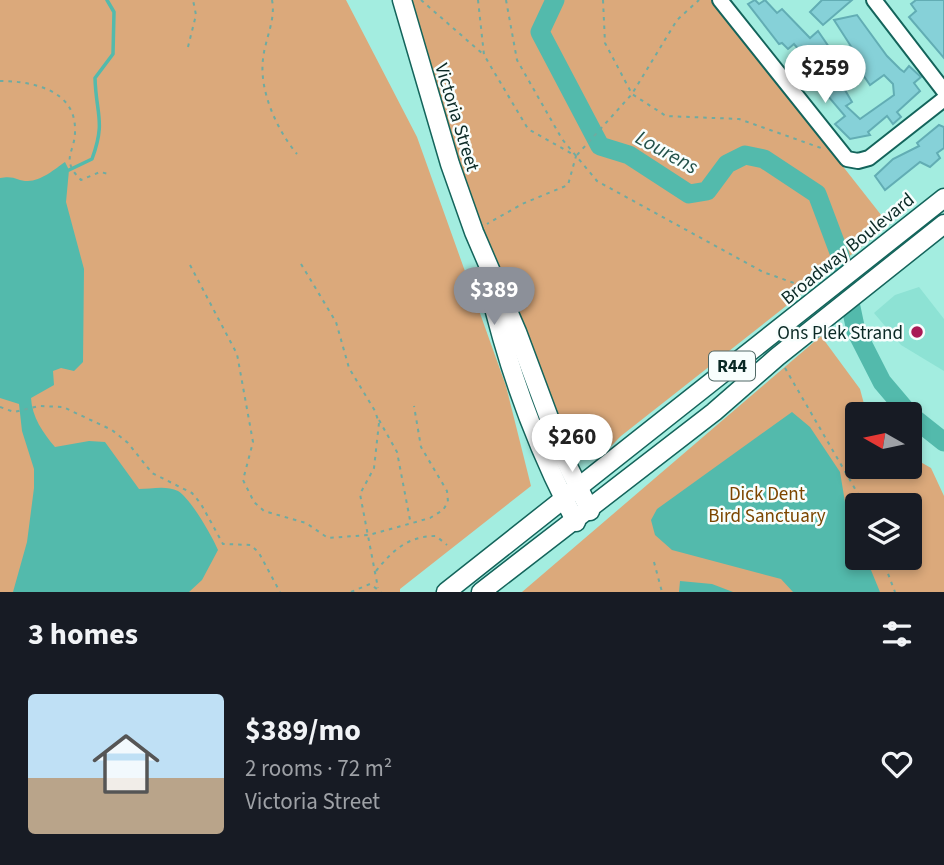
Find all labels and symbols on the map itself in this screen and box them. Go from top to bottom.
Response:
pin: $259 [784,46,866,105]
street label: Victoria Street [427,60,486,175]
water label: Lourens [630,122,704,182]
street label: Broadway Boulevard [775,187,920,311]
pin: $389 [453,268,535,327]
place label: Ons Plek Strand [777,320,903,347]
marker: Ons Plek Strand [909,324,925,340]
road number: R44 [709,352,755,380]
north arrow [845,402,922,480]
pin: $260 [531,414,613,474]
park label: Dick Dent Bird Sanctuary [708,481,826,530]

